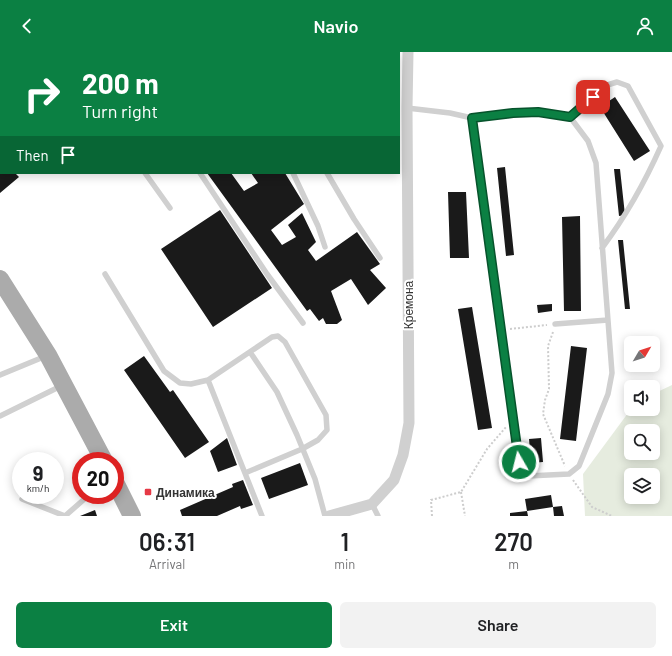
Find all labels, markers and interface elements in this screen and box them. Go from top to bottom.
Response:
icon: back [16,15,38,37]
text: Navio [314,15,358,37]
icon: person [634,15,656,37]
text: 200 m [82,66,159,100]
icon: right [16,68,68,120]
pin [576,80,610,114]
icon: arrive [582,86,604,108]
text: Turn right [82,100,158,122]
icon: arrive [57,144,79,166]
text: Then [16,146,49,164]
street label: Кремона [401,280,416,329]
north arrow [624,336,660,372]
map controls [624,336,660,504]
button: sound [624,380,660,416]
button: search [624,424,660,460]
position arrow [498,441,540,483]
speed limit sign: 20 [72,452,124,504]
text: 9 [33,461,43,485]
button: layers [624,468,660,504]
text: km/h [27,482,49,494]
place label: Динамика [156,485,215,500]
marker: Динамика [143,487,153,497]
text: 06:31 [139,527,195,556]
text: 1 [340,527,349,556]
text: 270 [494,527,533,556]
text: Arrival [149,556,185,572]
text: min [334,556,355,572]
text: m [508,556,519,572]
button: Exit [16,602,332,648]
button: Share [340,602,656,648]

